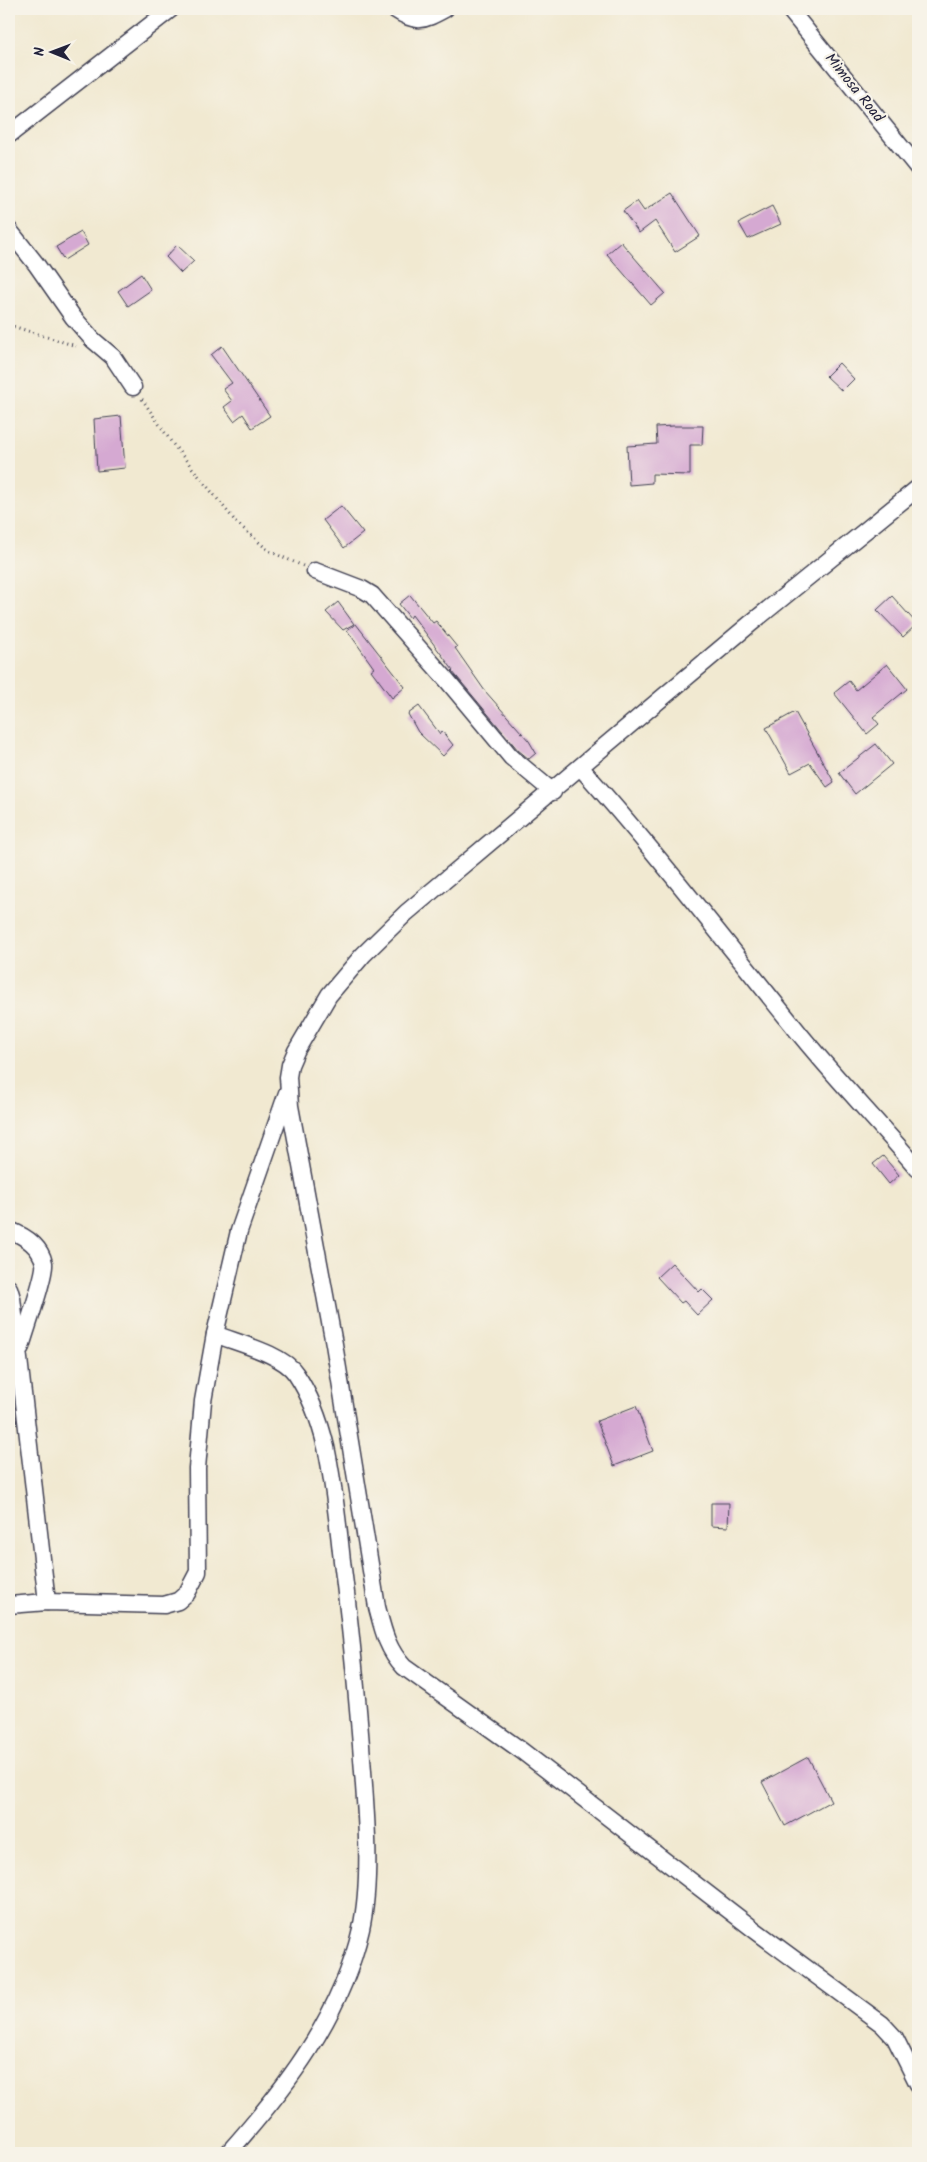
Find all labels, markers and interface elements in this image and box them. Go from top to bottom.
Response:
north arrow [28,28,78,78]
text: N [29,47,51,56]
street label: Mimosa Road [818,48,890,128]

